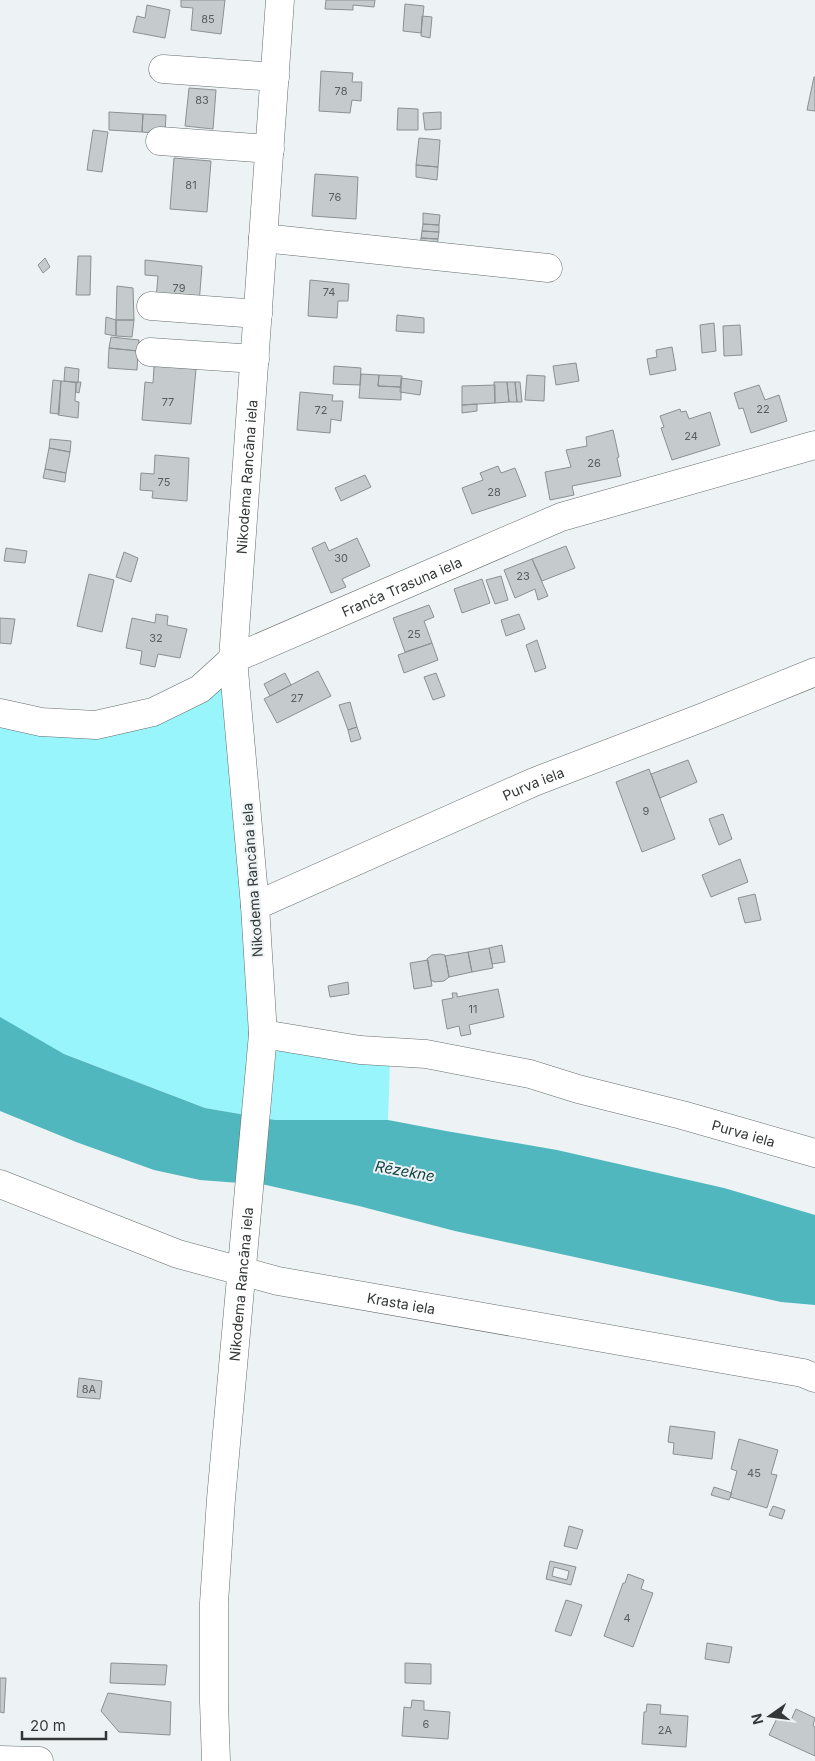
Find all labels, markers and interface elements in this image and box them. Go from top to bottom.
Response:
house number: 85 [201,12,215,26]
house number: 78 [335,84,348,98]
house number: 83 [195,93,209,107]
house number: 81 [185,178,197,192]
house number: 76 [329,190,342,204]
house number: 79 [173,281,186,295]
house number: 74 [323,285,335,299]
house number: 77 [162,395,174,409]
street label: Nikodema Rancāna iela [232,399,260,555]
house number: 22 [756,402,770,416]
house number: 72 [315,403,327,417]
house number: 24 [684,429,698,443]
house number: 26 [587,456,601,470]
house number: 75 [158,475,171,489]
house number: 28 [487,485,501,499]
house number: 30 [334,551,348,565]
street label: Franča Trasuna iela [339,553,464,620]
house number: 23 [516,569,530,583]
house number: 25 [407,627,421,641]
house number: 32 [149,631,163,645]
house number: 27 [291,691,303,705]
street label: Purva iela [500,763,566,804]
street label: Nikodema Rancāna iela [238,802,266,958]
house number: 9 [643,804,650,818]
house number: 11 [469,1002,477,1016]
street label: Purva iela [710,1116,777,1150]
water label: Rēzekne [374,1156,436,1186]
street label: Nikodema Rancāna iela [225,1206,256,1362]
street label: Krasta iela [366,1288,437,1317]
house number: 8A [82,1382,97,1396]
house number: 45 [747,1466,761,1480]
house number: 4 [623,1611,631,1625]
north arrow [745,1691,795,1741]
scale bar [22,1708,106,1740]
text: N [747,1712,766,1726]
text: 20 m [30,1716,66,1735]
house number: 6 [423,1717,430,1731]
house number: 2A [658,1723,673,1737]

